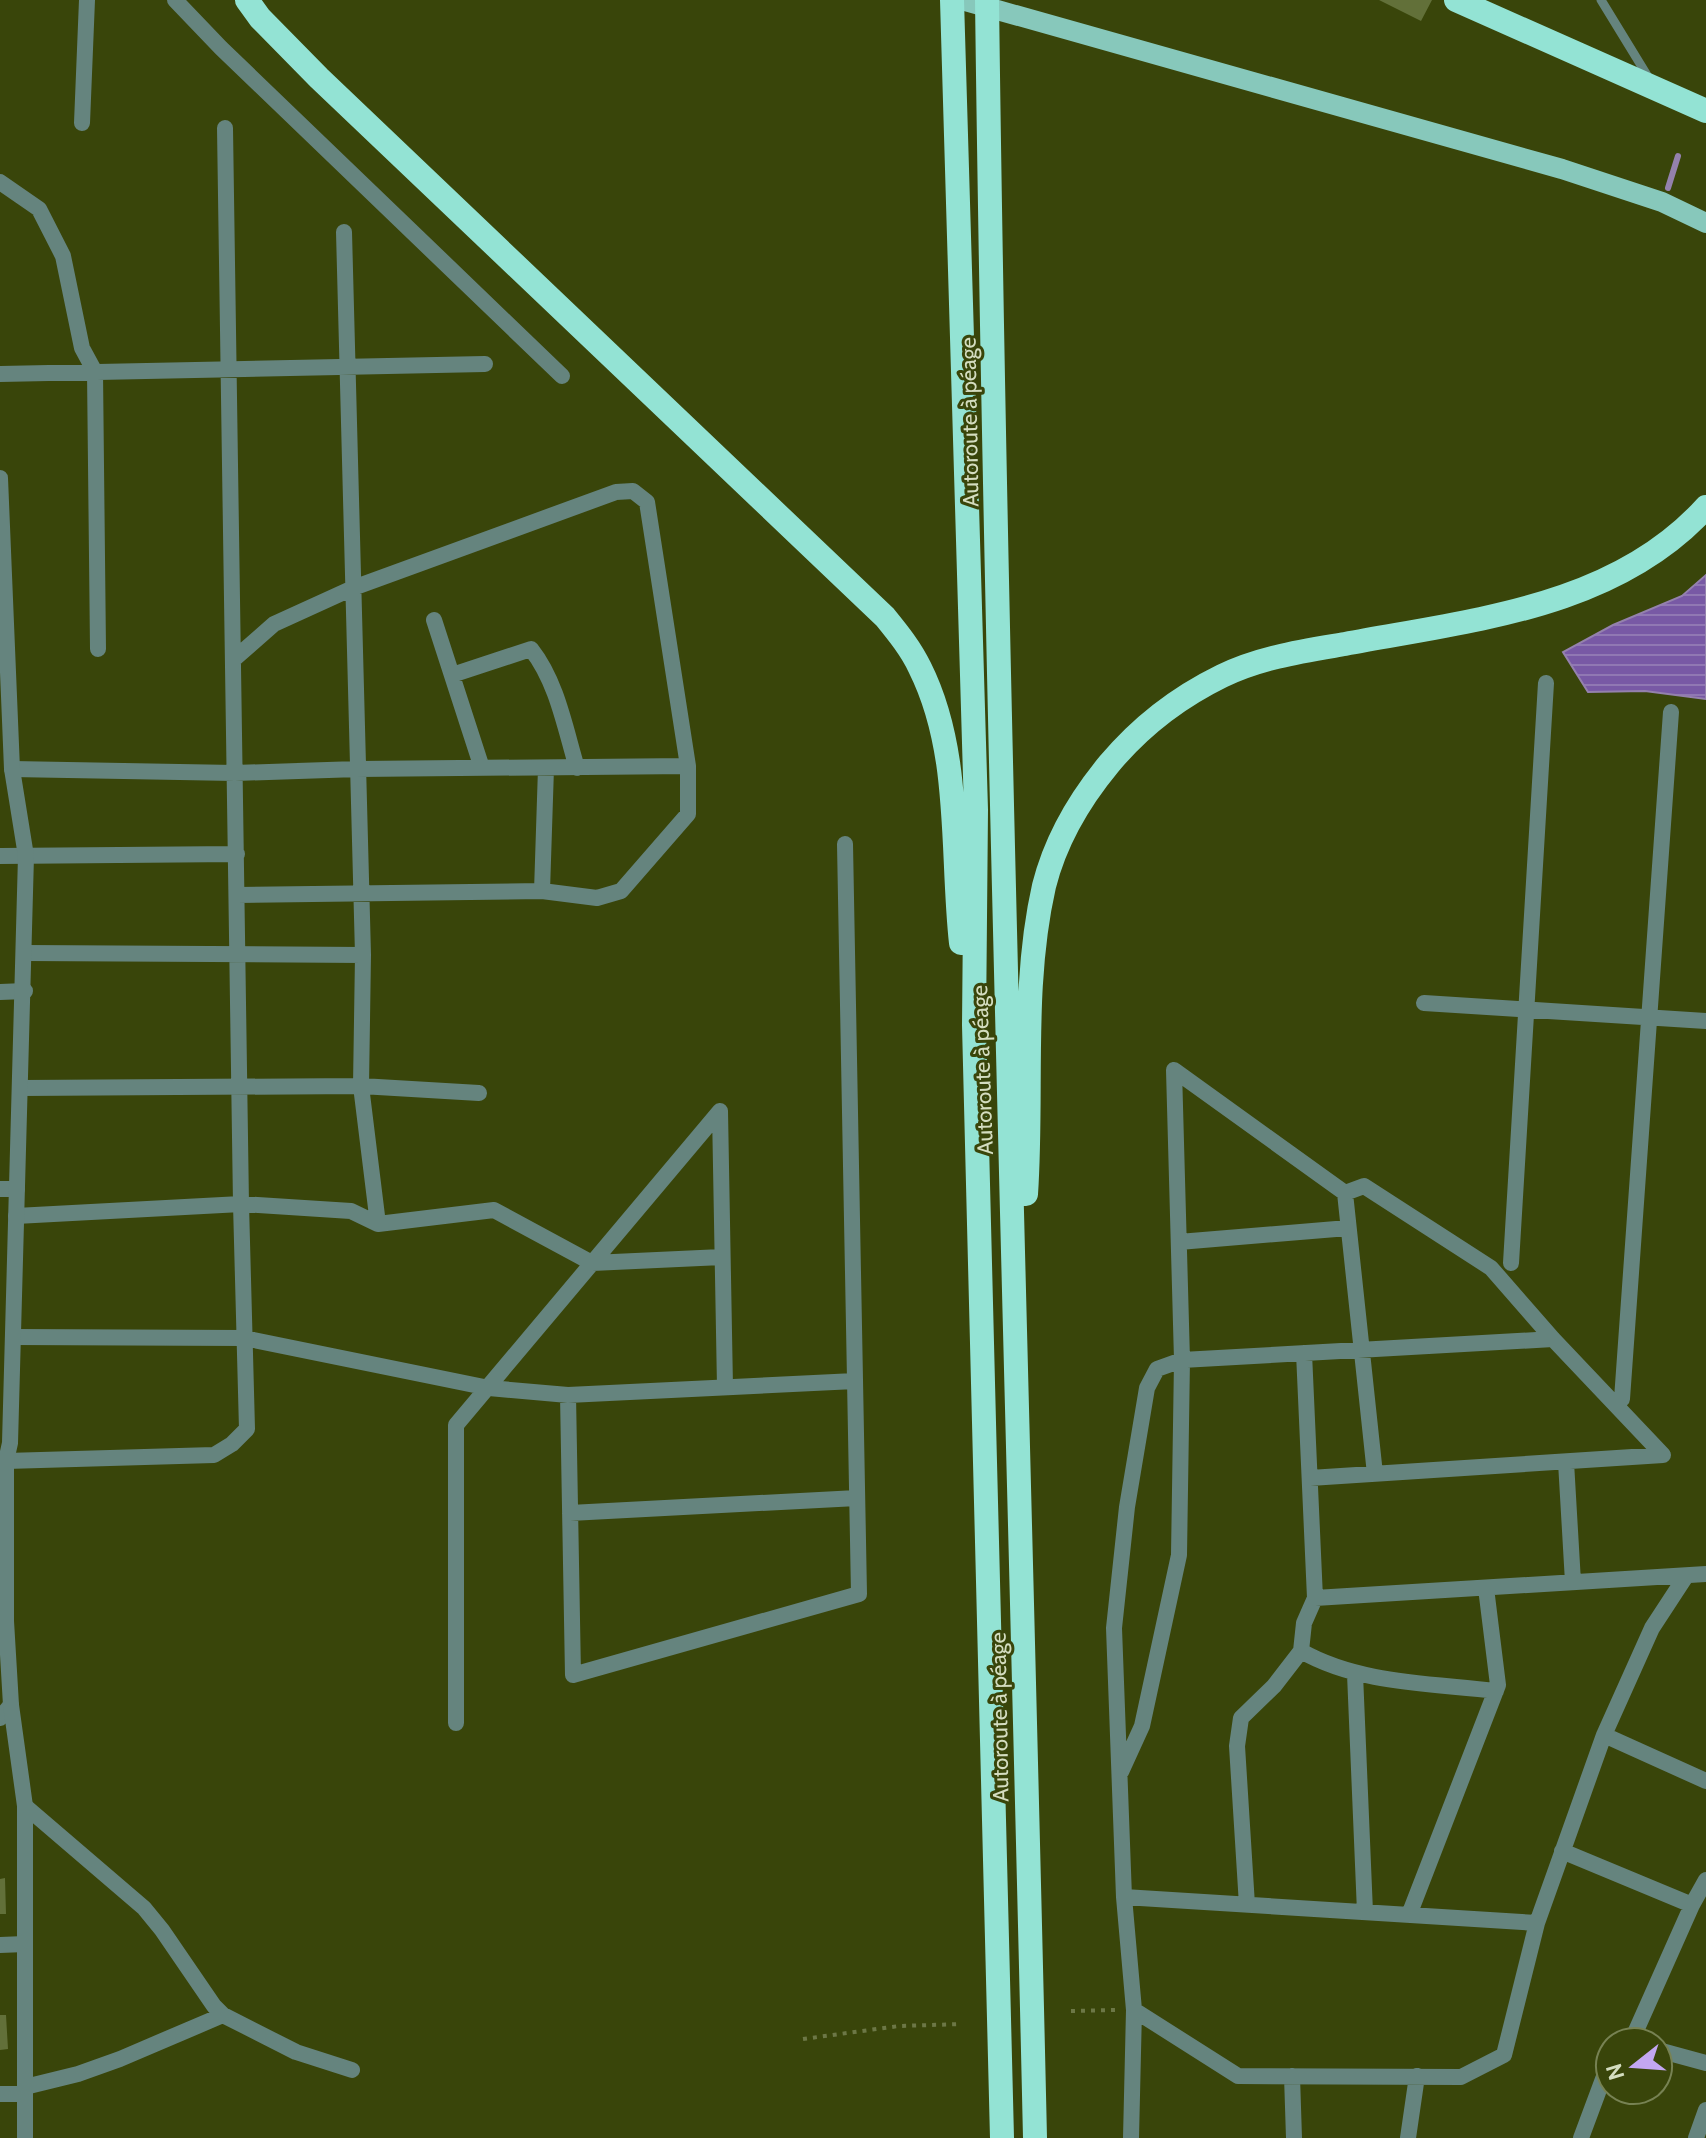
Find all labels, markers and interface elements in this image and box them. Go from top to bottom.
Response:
street label: Autoroute à péage [955,337,984,507]
street label: Autoroute à péage [966,985,999,1155]
street label: Autoroute à péage [985,1632,1014,1802]
north arrow [1594,2026,1674,2106]
text: N [1600,2060,1631,2083]

